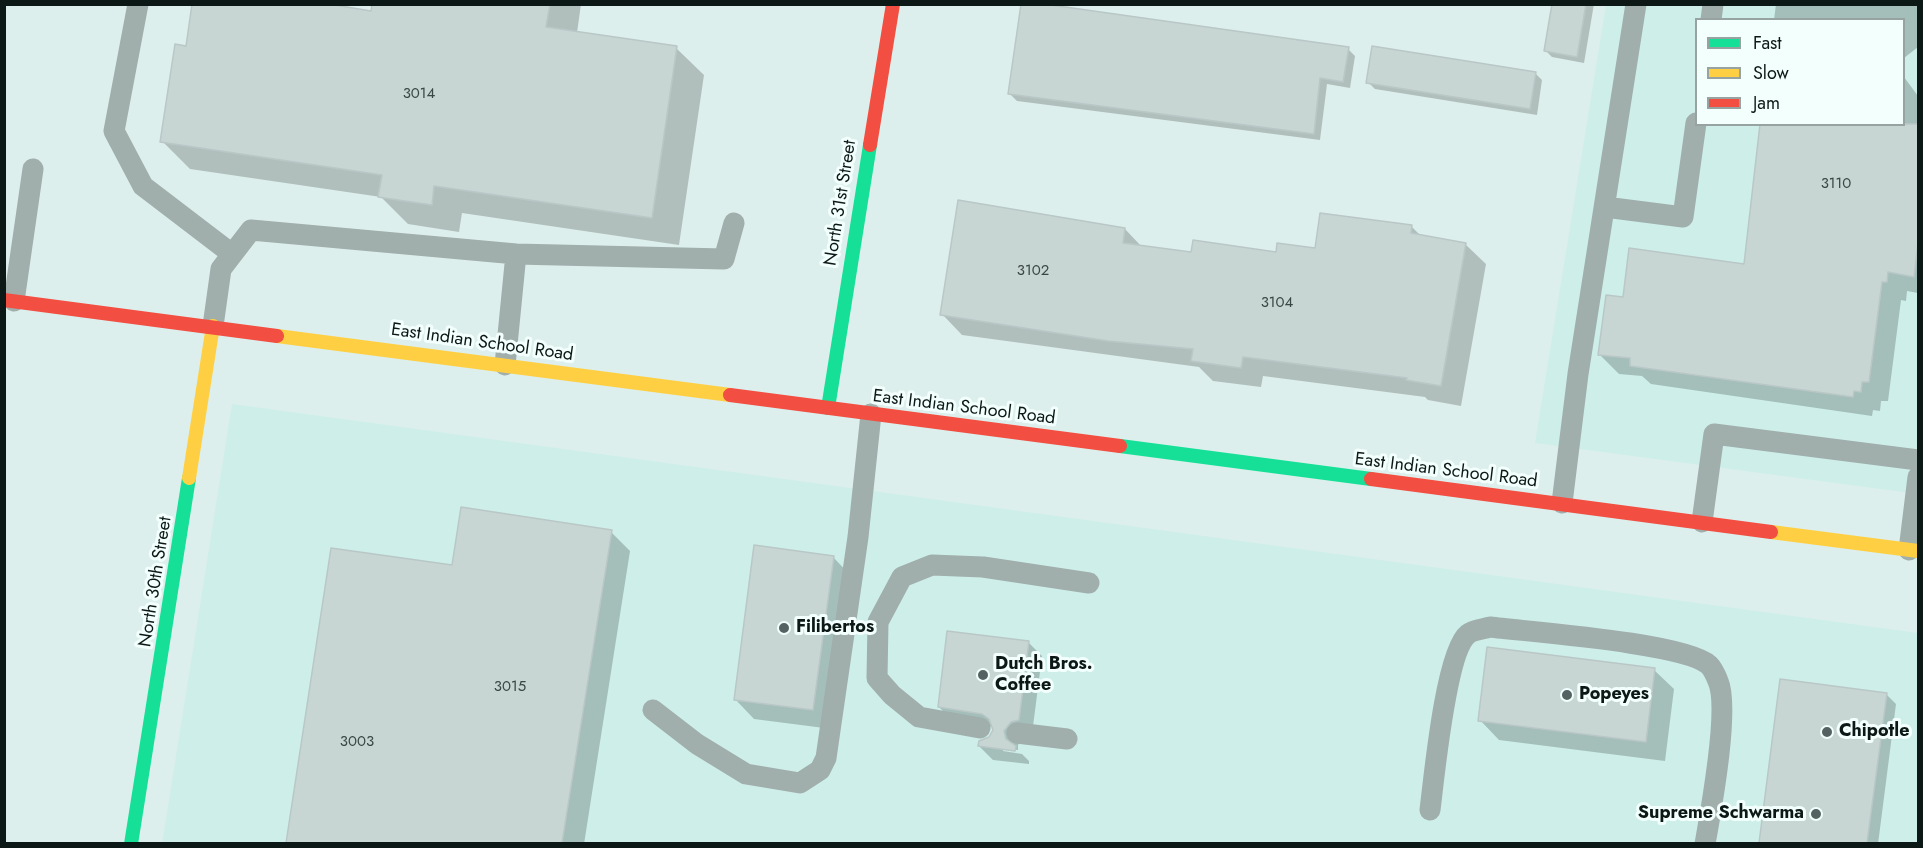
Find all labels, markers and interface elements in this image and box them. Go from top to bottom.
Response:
legend [1695,18,1905,126]
text: Fast [1753,30,1782,56]
text: Slow [1753,60,1789,86]
house number: 3014 [403,85,435,103]
text: Jam [1753,90,1780,116]
street label: North 31st Street [820,139,862,267]
house number: 3110 [1821,175,1851,193]
house number: 3102 [1017,262,1049,280]
house number: 3104 [1261,294,1293,312]
street label: East Indian School Road [390,320,574,366]
street label: East Indian School Road [871,386,1057,430]
street label: East Indian School Road [1353,449,1539,493]
street label: North 30th Street [135,515,177,649]
place label: Filibertos [796,617,874,639]
marker: Filibertos [777,621,791,635]
place label: Dutch Bros. Coffee [995,654,1093,696]
marker: Dutch Bros. Coffee [976,668,990,682]
house number: 3015 [494,678,526,696]
place label: Popeyes [1579,684,1649,706]
marker: Popeyes [1560,688,1574,702]
place label: Chipotle [1839,721,1909,743]
marker: Chipotle [1820,725,1834,739]
house number: 3003 [340,733,374,751]
place label: Supreme Schwarma [1638,803,1804,825]
marker: Supreme Schwarma [1809,807,1823,821]

